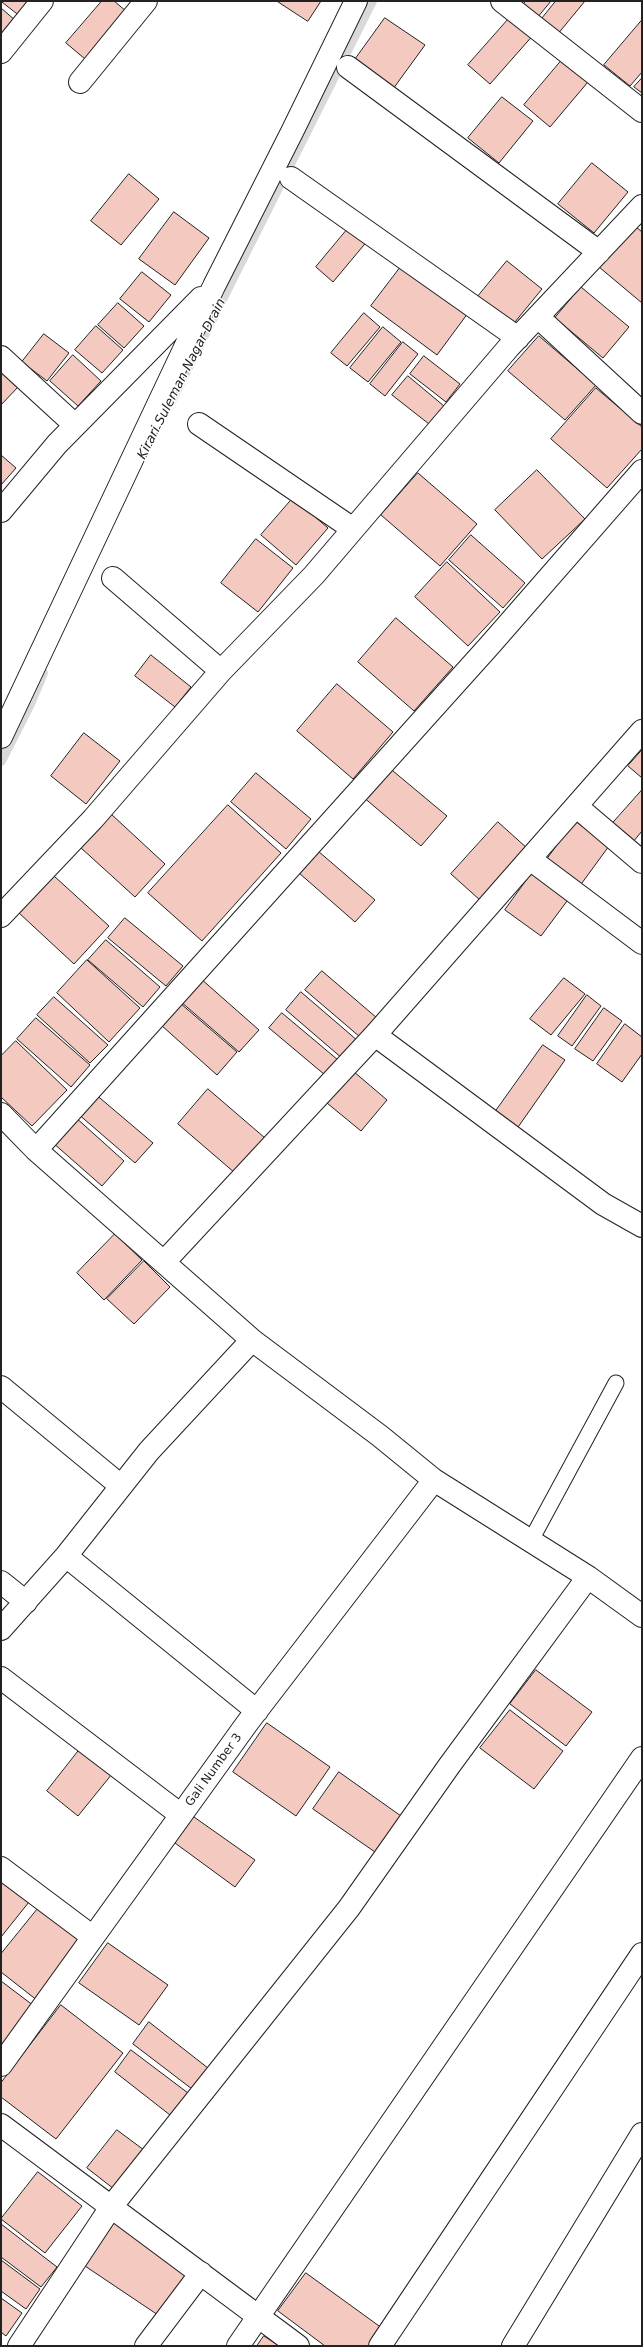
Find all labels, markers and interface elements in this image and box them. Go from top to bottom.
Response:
water label: Kirari Suleman Nagar Drain [135,296,229,462]
street label: Gali Number 3 [183,1731,245,1809]

